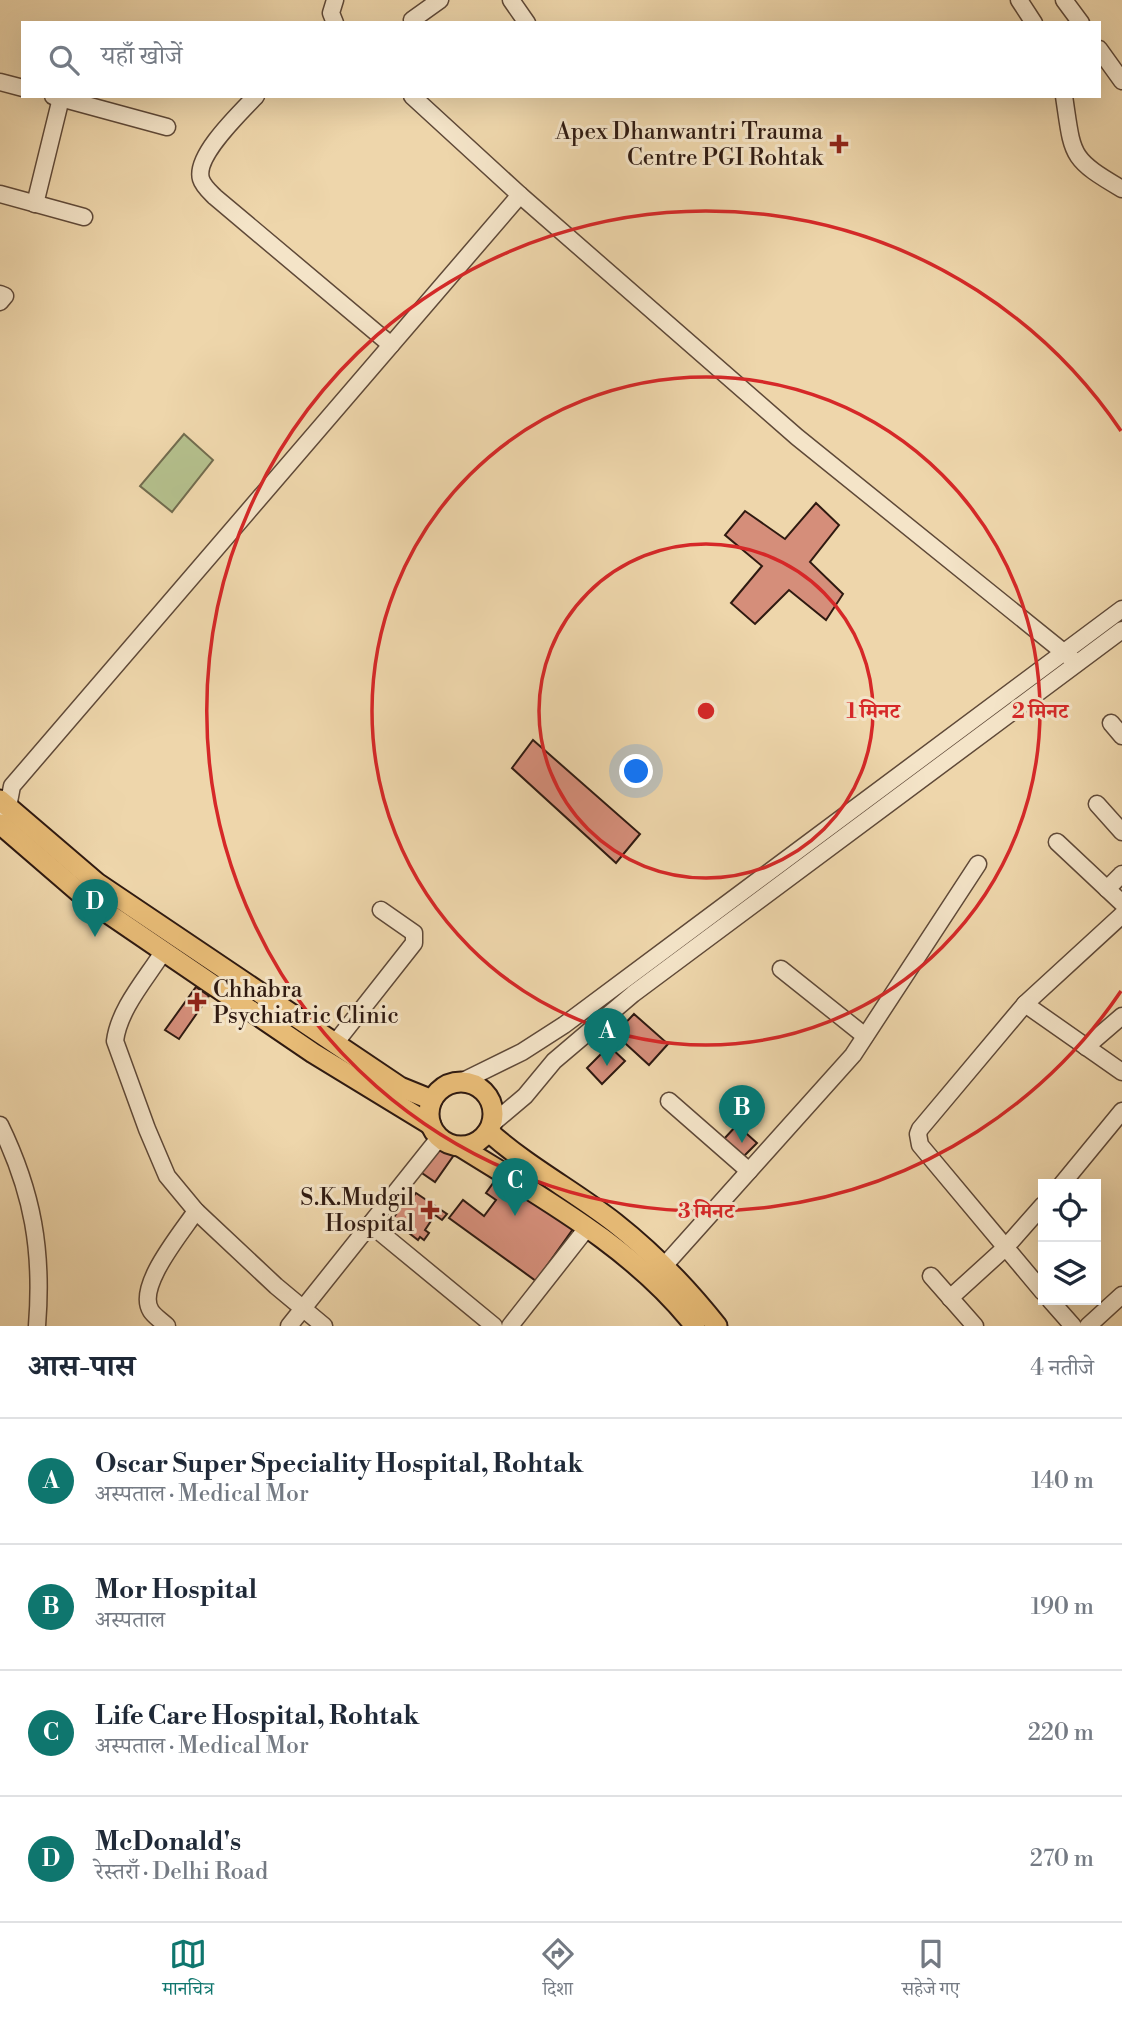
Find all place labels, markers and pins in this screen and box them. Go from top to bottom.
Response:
place label: Apex Dhanwantri Trauma Centre PGI Rohtak [554,118,824,172]
marker: Apex Dhanwantri Trauma Centre PGI Rohtak [829,134,849,154]
centre of rings [694,699,718,723]
pin: D [72,879,118,937]
place label: Chhabra Psychiatric Clinic [213,976,399,1030]
marker: Chhabra Psychiatric Clinic [187,992,207,1012]
pin: A [584,1008,630,1066]
pin: B [719,1085,765,1143]
pin: C [492,1158,538,1216]
place label: S.K.Mudgil Hospital [300,1184,414,1238]
marker: S.K.Mudgil Hospital [420,1200,440,1220]

